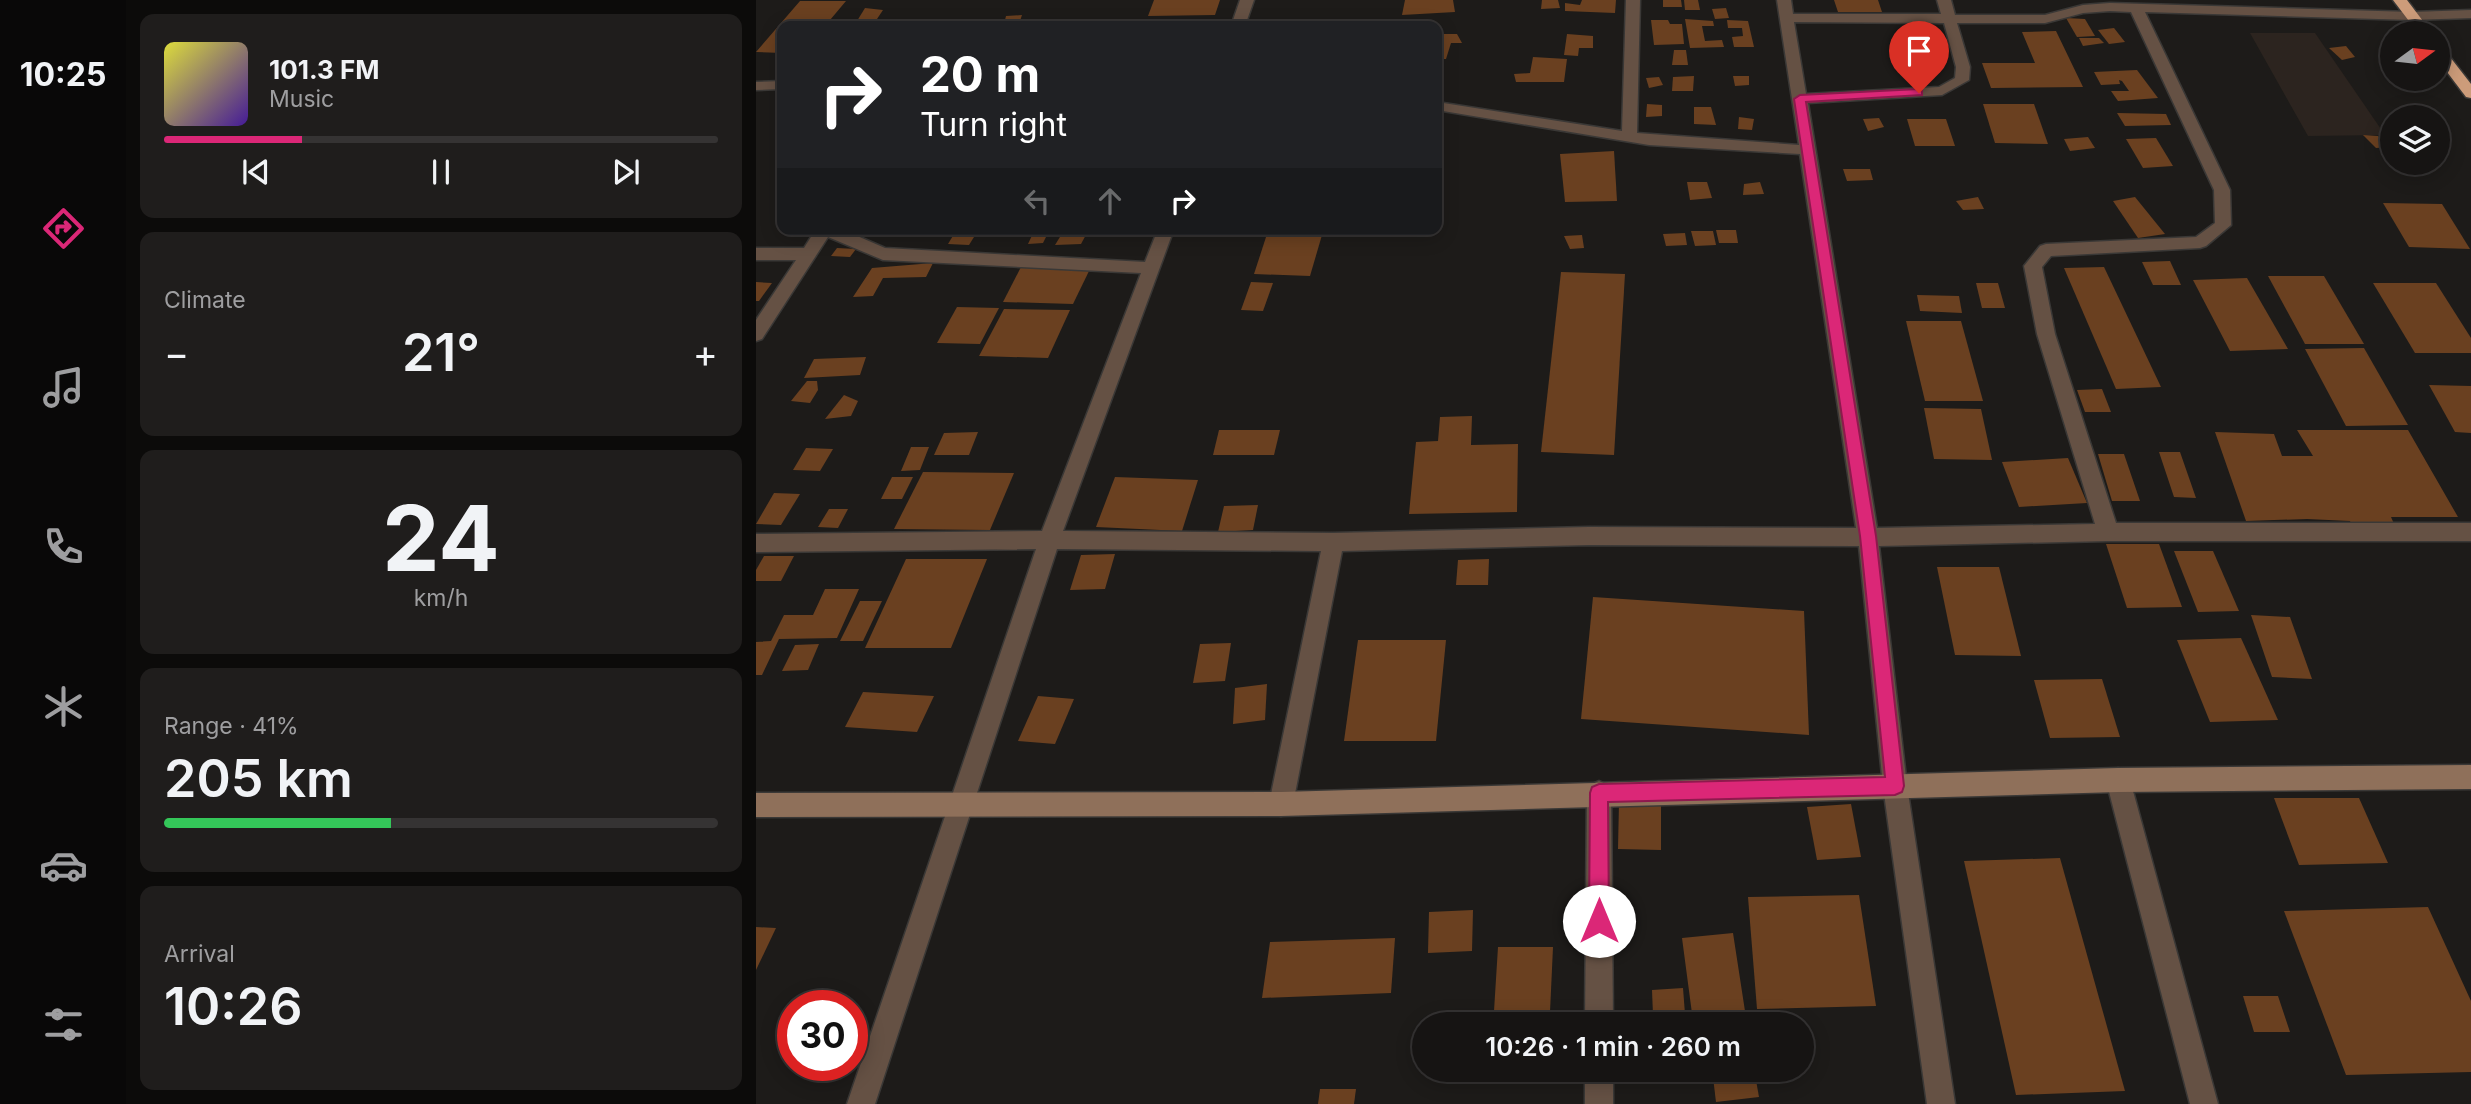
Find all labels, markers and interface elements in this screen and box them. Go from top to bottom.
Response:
pin [1889,21,1949,93]
north arrow [2380,21,2450,91]
map controls [2380,21,2450,175]
icon: arrive [1900,32,1938,70]
text: 20 m [920,45,1040,104]
icon: right [805,49,896,140]
text: 101.3 FM [269,54,379,85]
text: 10:25 [20,55,106,94]
text: Music [269,85,334,113]
text: Turn right [920,105,1067,144]
button: layers [2380,105,2450,175]
icon: previous [237,153,275,191]
icon: pause [422,153,460,191]
icon: next [607,153,645,191]
icon: left [1018,182,1056,220]
icon: ahead [1091,182,1129,220]
icon: right [1164,182,1202,220]
icon: directions [39,204,88,253]
text: Climate [164,286,246,314]
text: 21° [402,321,480,384]
text: − [164,330,189,376]
text: + [693,330,718,376]
icon: music [39,363,88,412]
text: 24 [382,483,500,593]
icon: phone [39,522,88,571]
text: km/h [414,584,468,612]
icon: climate [39,682,88,731]
text: Range · 41% [164,712,299,740]
text: 205 km [164,747,353,810]
icon: car [39,841,88,890]
position arrow [1562,884,1636,958]
text: Arrival [164,940,235,968]
text: 10:26 [164,975,303,1038]
speed limit sign: 30 [777,990,868,1081]
icon: filters [39,1000,88,1049]
text: 10:26 · 1 min · 260 m [1485,1031,1741,1062]

